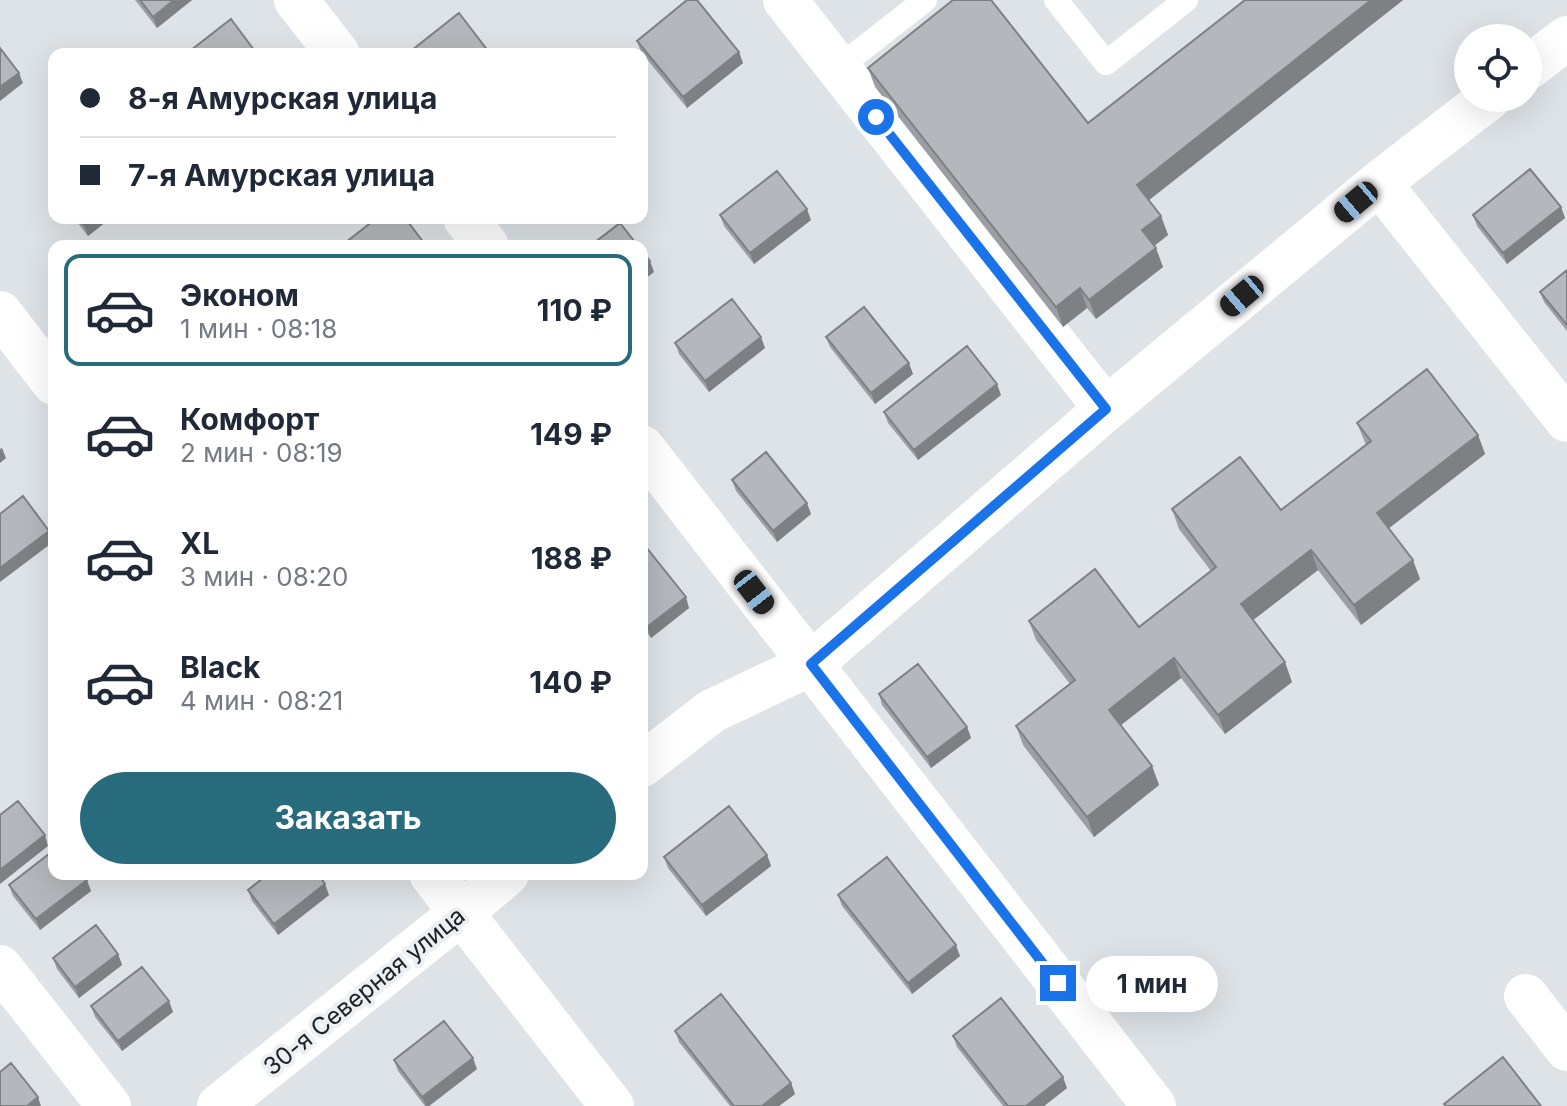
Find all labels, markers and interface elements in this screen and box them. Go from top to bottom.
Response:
map controls [1454,24,1542,112]
button: locate [1454,24,1542,112]
text: 8-я Амурская улица [128,80,437,116]
route start [858,99,894,135]
text: 7-я Амурская улица [128,157,435,193]
car [1330,177,1382,227]
car [1216,271,1268,321]
icon: car [84,274,156,346]
text: Эконом [180,277,299,313]
text: 110 ₽ [537,292,612,328]
text: 1 мин · 08:18 [180,313,337,344]
icon: car [84,398,156,470]
text: Комфорт [180,401,319,437]
text: 149 ₽ [530,416,612,452]
text: 2 мин · 08:19 [180,437,343,468]
icon: car [84,522,156,594]
text: XL [180,525,219,561]
text: 188 ₽ [531,540,612,576]
text: 3 мин · 08:20 [180,561,349,592]
car [730,566,778,618]
icon: car [84,646,156,718]
text: Black [180,649,260,685]
text: 140 ₽ [529,664,612,700]
text: 4 мин · 08:21 [180,685,343,716]
button: Заказать [80,772,616,864]
street label: 30-я Северная улица [257,901,471,1081]
callout: 1 мин [1086,955,1218,1011]
route end [1040,965,1076,1001]
text: 1 мин [1117,968,1187,999]

